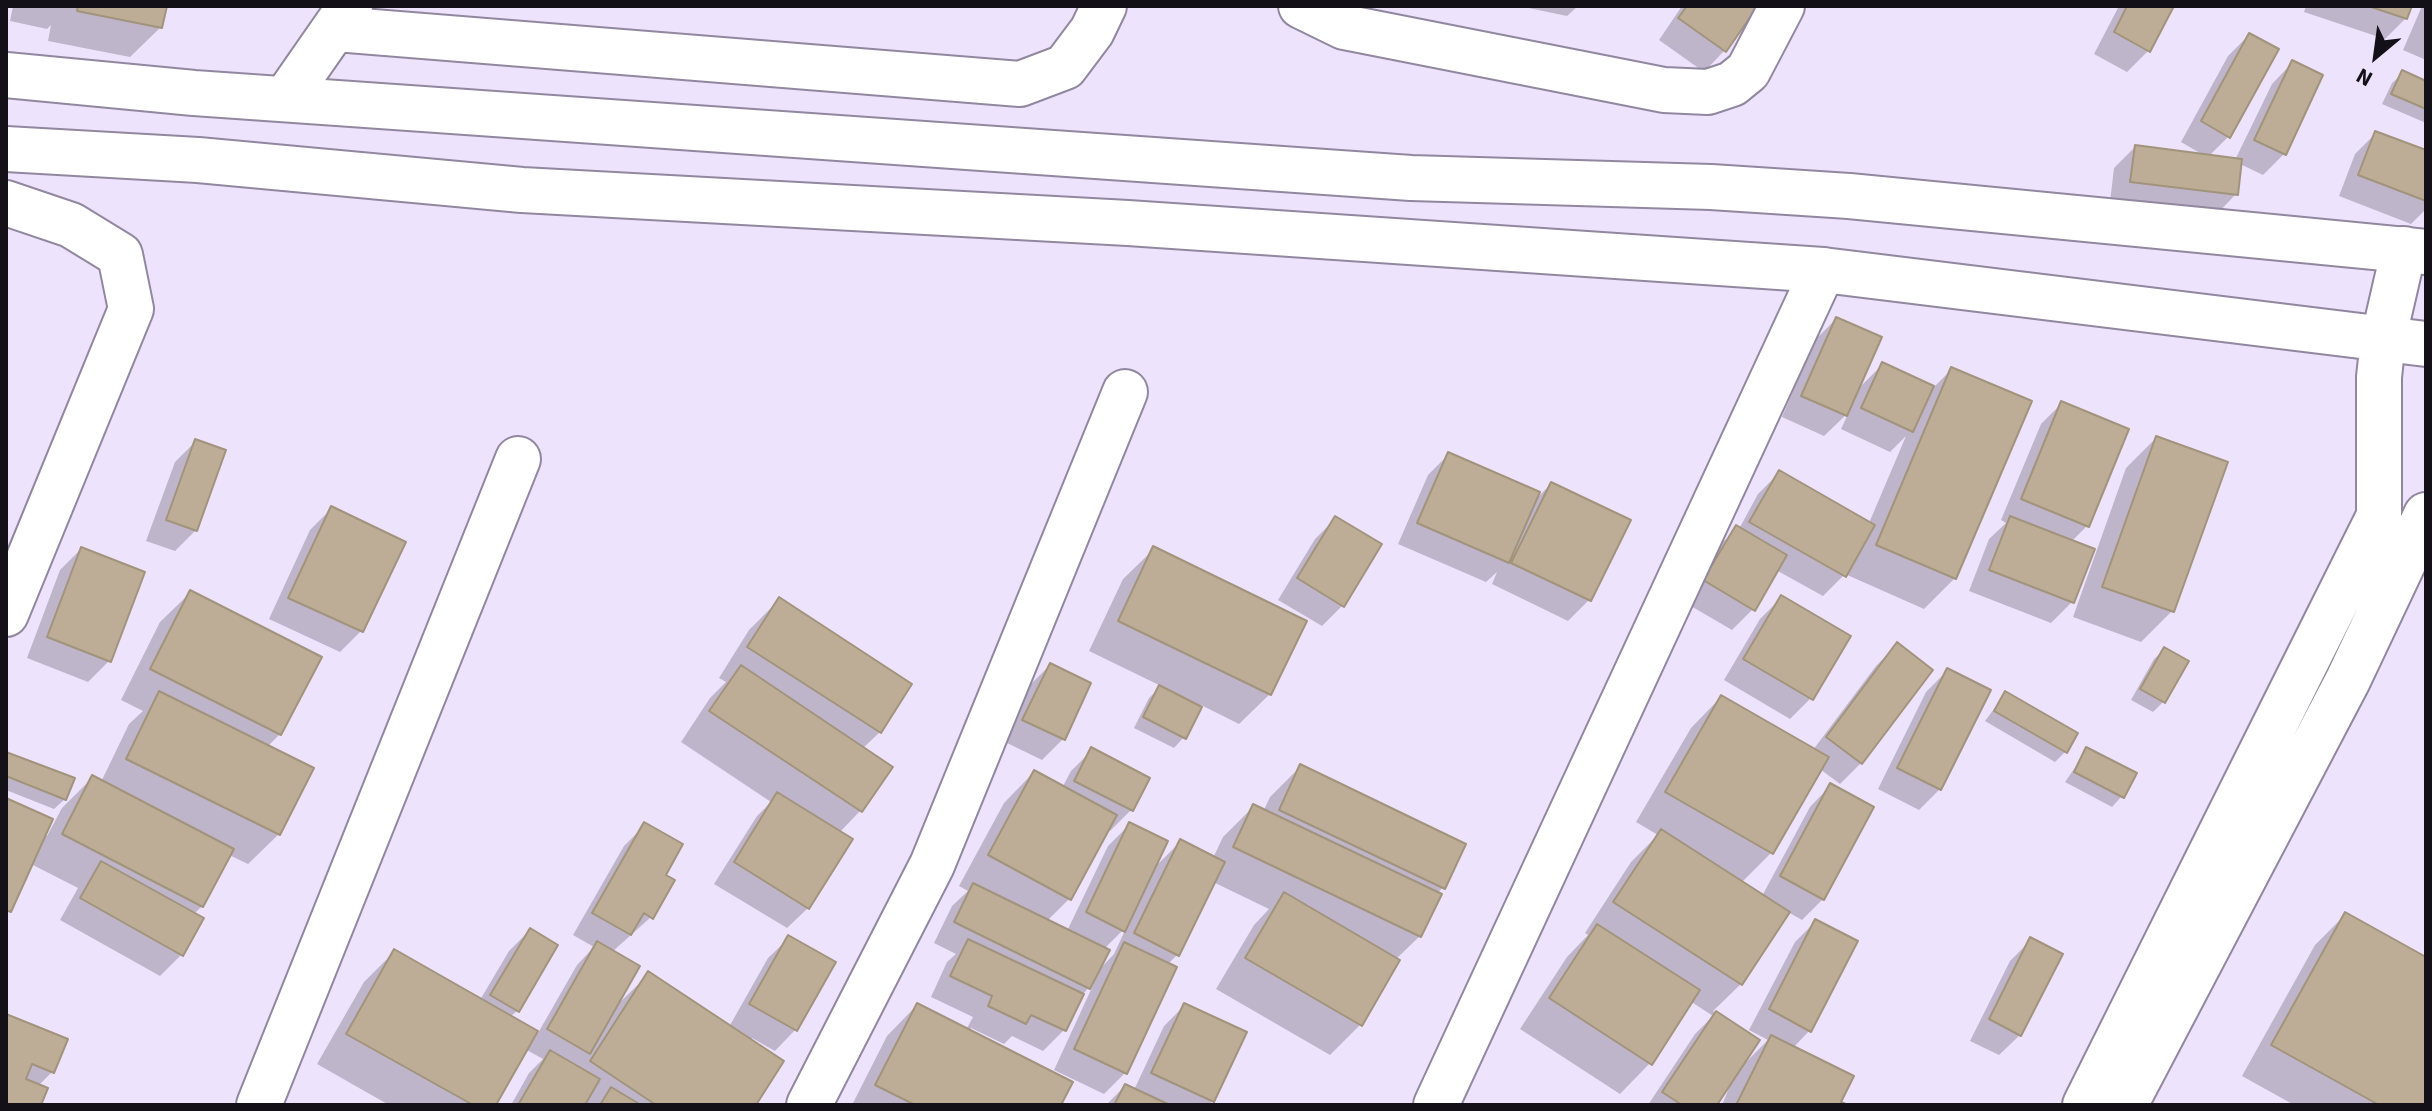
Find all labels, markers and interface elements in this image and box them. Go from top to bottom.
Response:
north arrow [2336,16,2416,96]
text: N [2350,59,2379,95]

